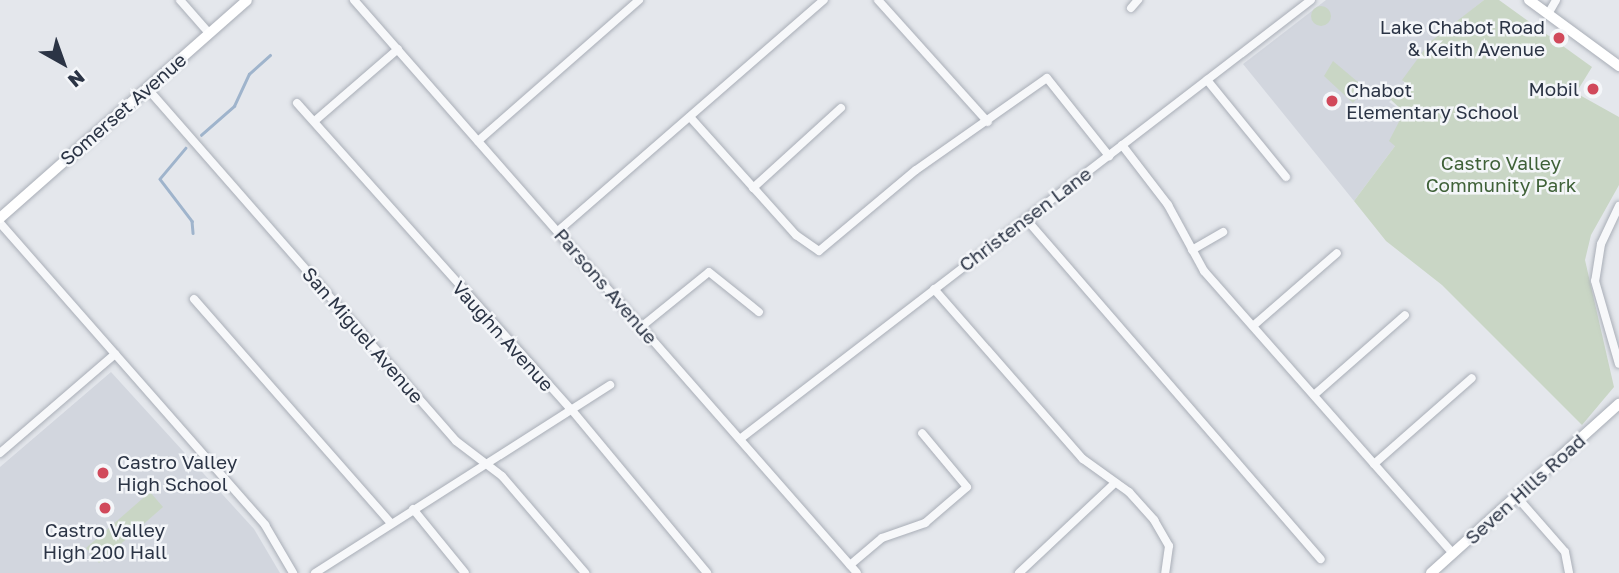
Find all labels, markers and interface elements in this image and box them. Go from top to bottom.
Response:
place label: Lake Chabot Road & Keith Avenue [1380,16,1545,60]
north arrow [28,28,98,98]
marker: Lake Chabot Road & Keith Avenue [1551,30,1567,46]
street label: Somerset Avenue [55,48,191,170]
text: N [64,66,90,93]
place label: Mobil [1528,78,1579,100]
place label: Chabot Elementary School [1346,79,1519,123]
marker: Mobil [1585,81,1601,97]
marker: Chabot Elementary School [1324,93,1340,109]
park label: Castro Valley Community Park [1426,152,1576,196]
street label: Christensen Lane [954,162,1096,276]
street label: Parsons Avenue [550,224,662,348]
street label: San Miguel Avenue [298,262,428,408]
street label: Vaughn Avenue [447,276,559,396]
street label: Seven Hills Road [1460,429,1590,549]
place label: Castro Valley High School [117,451,237,495]
marker: Castro Valley High School [95,465,111,481]
marker: Castro Valley High 200 Hall [97,500,113,516]
place label: Castro Valley High 200 Hall [43,519,167,563]

